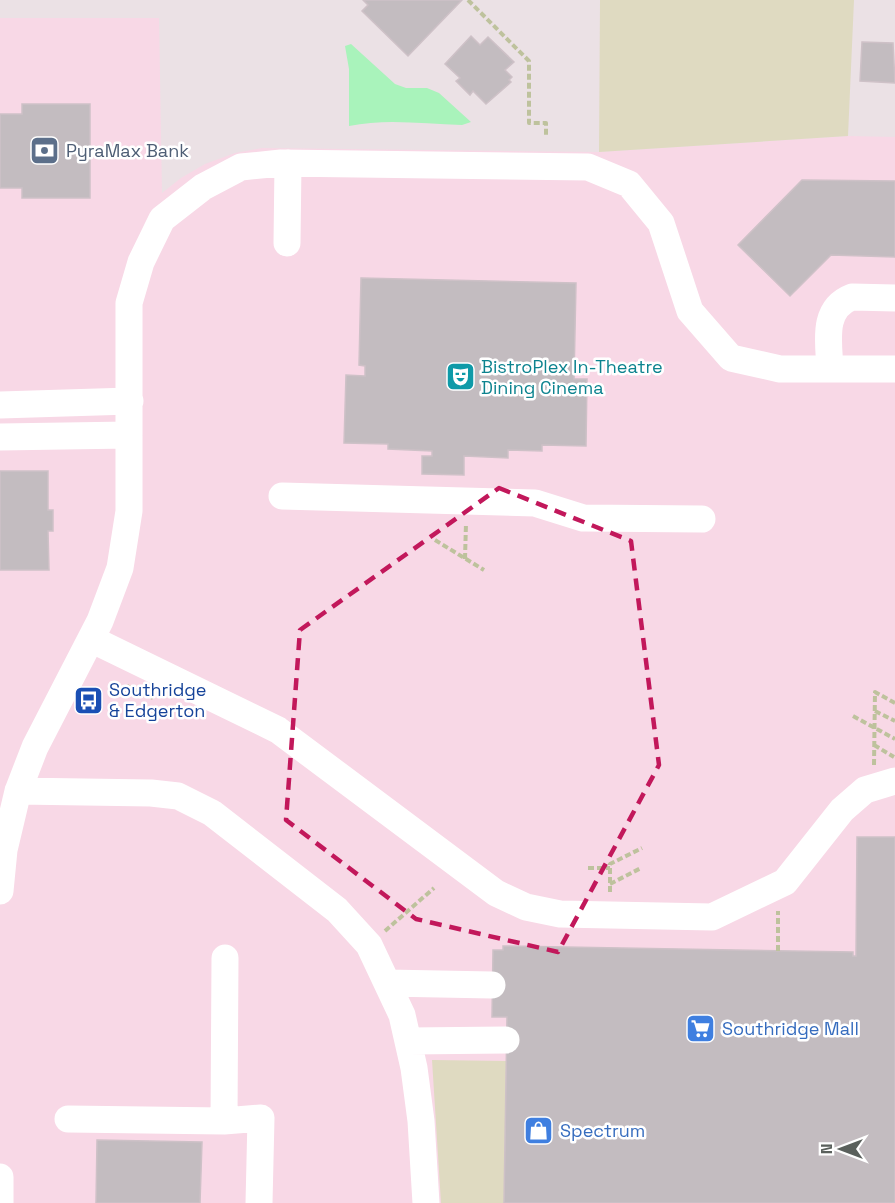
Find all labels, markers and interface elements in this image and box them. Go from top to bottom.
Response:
bank icon: PyraMax Bank [29,135,61,167]
place label: PyraMax Bank [66,139,189,162]
place label: BistroPlex In-Theatre Dining Cinema [481,355,663,399]
theatre icon: BistroPlex In-Theatre Dining Cinema [444,361,476,393]
place label: Southridge & Edgerton [109,678,207,722]
bus stop icon: Southridge & Edgerton [72,684,104,716]
supermarket icon: Southridge Mall [685,1013,717,1045]
place label: Southridge Mall [722,1017,859,1040]
shop icon: Spectrum [523,1115,555,1147]
place label: Spectrum [560,1119,645,1142]
north arrow [811,1119,871,1179]
text: N [816,1144,837,1154]

